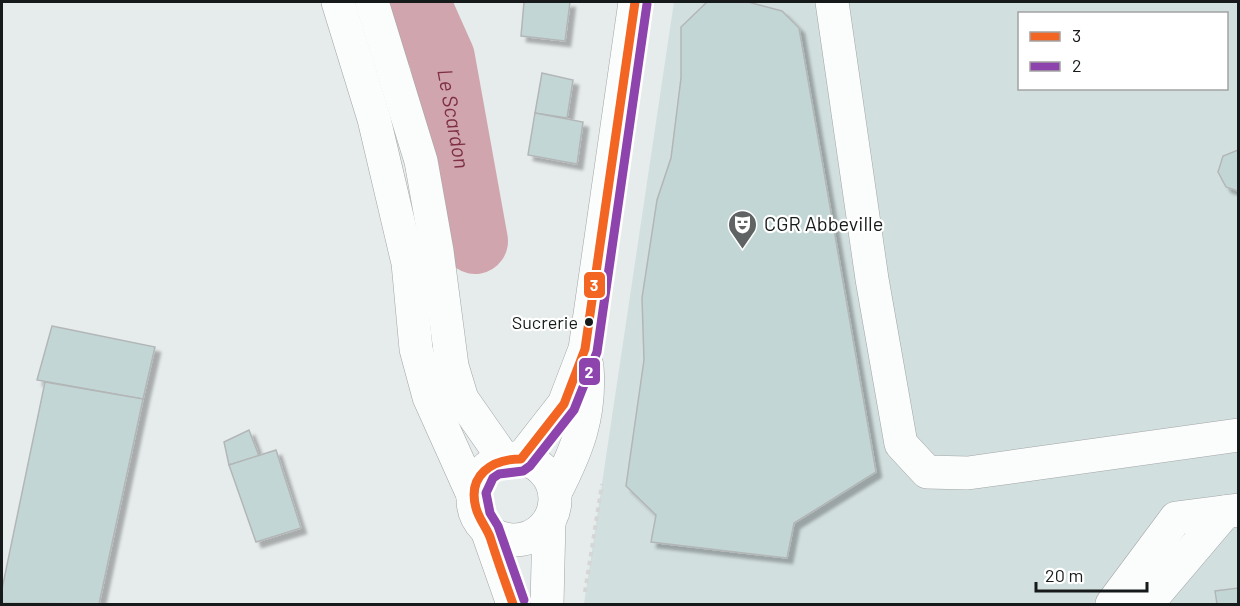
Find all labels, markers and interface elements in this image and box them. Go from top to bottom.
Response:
legend [1018,12,1228,90]
text: 3 [1072,24,1081,46]
text: 2 [1072,54,1082,76]
water label: Le Scardon [433,67,476,170]
theatre icon: CGR Abbeville [727,208,759,250]
place label: CGR Abbeville [764,211,883,235]
line badge: 3 [583,271,606,299]
text: 3 [590,275,598,294]
place label: Sucrerie [512,311,578,333]
marker: Sucrerie [583,316,595,328]
line badge: 2 [578,357,601,386]
text: 2 [585,362,594,381]
scale bar [1036,555,1147,593]
text: 20 m [1045,564,1083,586]

